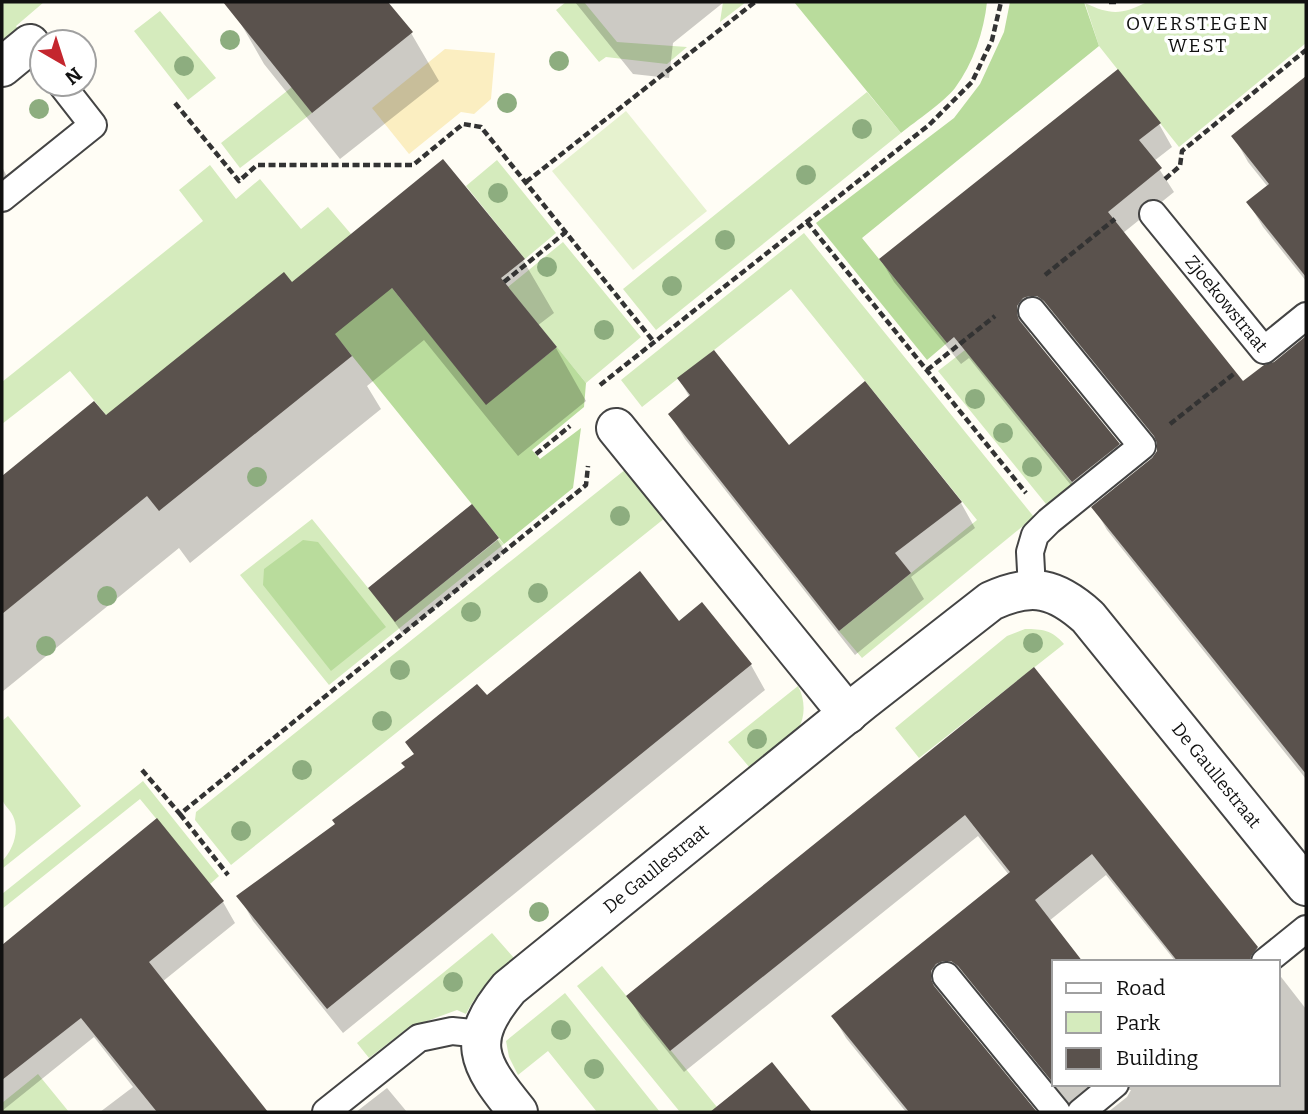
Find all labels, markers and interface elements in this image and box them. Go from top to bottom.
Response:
district label: OVERSTEGEN WEST [1126,12,1270,57]
north arrow [28,28,98,98]
text: N [60,62,86,90]
street label: Zjoekowstraat [1180,251,1273,357]
street label: De Gaullestraat [1167,718,1266,833]
street label: De Gaullestraat [599,819,714,918]
legend [1052,960,1280,1086]
text: Road [1116,975,1165,1001]
text: Park [1116,1010,1160,1036]
text: Building [1116,1045,1199,1071]

